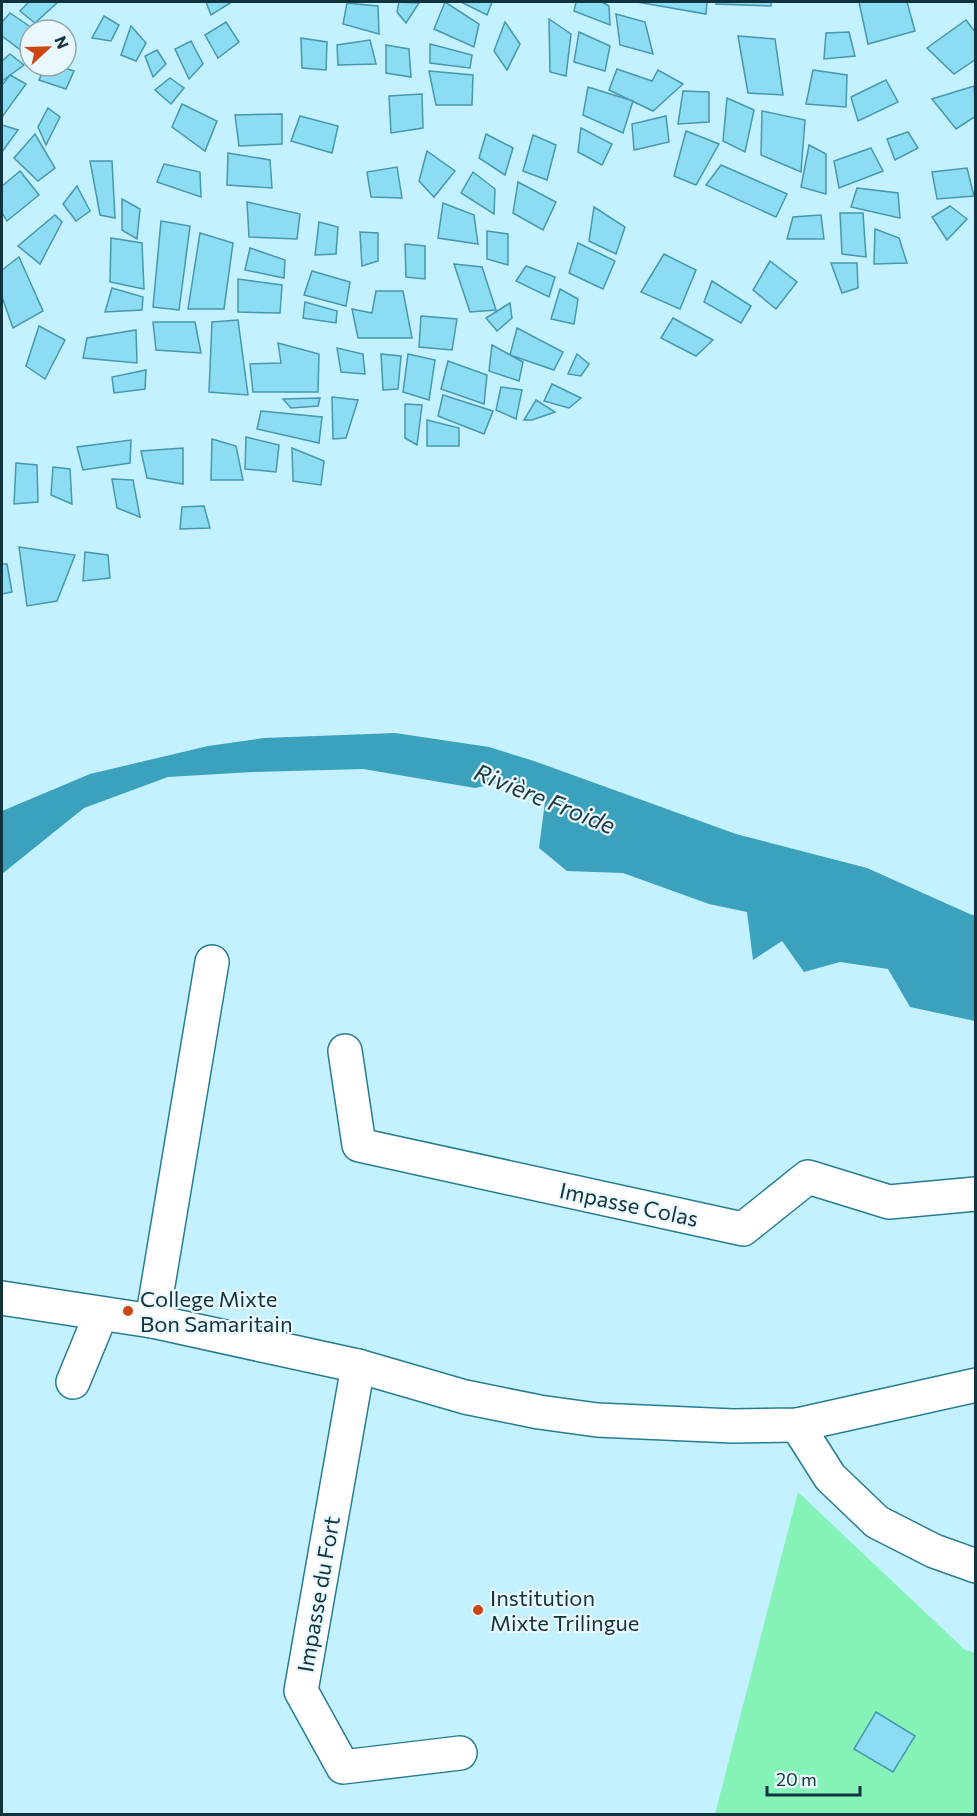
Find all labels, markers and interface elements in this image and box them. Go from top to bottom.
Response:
north arrow [18,18,78,78]
text: N [51,33,73,51]
water label: Rivière Froide [470,757,620,840]
street label: Impasse Colas [557,1176,701,1232]
place label: College Mixte Bon Samaritain [140,1285,293,1337]
marker: College Mixte Bon Samaritain [121,1304,135,1318]
street label: Impasse du Fort [291,1514,345,1674]
place label: Institution Mixte Trilingue [490,1584,639,1636]
marker: Institution Mixte Trilingue [471,1603,485,1617]
scale bar [767,1759,860,1797]
text: 20 m [776,1768,817,1790]

